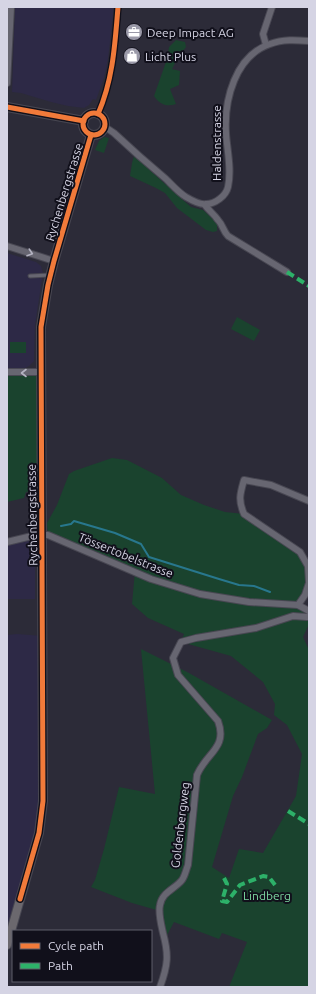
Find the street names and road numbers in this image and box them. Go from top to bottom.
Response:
street label: Haldenstrasse [210,105,223,181]
street label: Rychenbergstrasse [43,141,85,243]
street label: Rychenbergstrasse [25,464,39,566]
street label: Tössertobelstrasse [77,530,175,580]
street label: Goldenbergweg [168,781,192,869]

